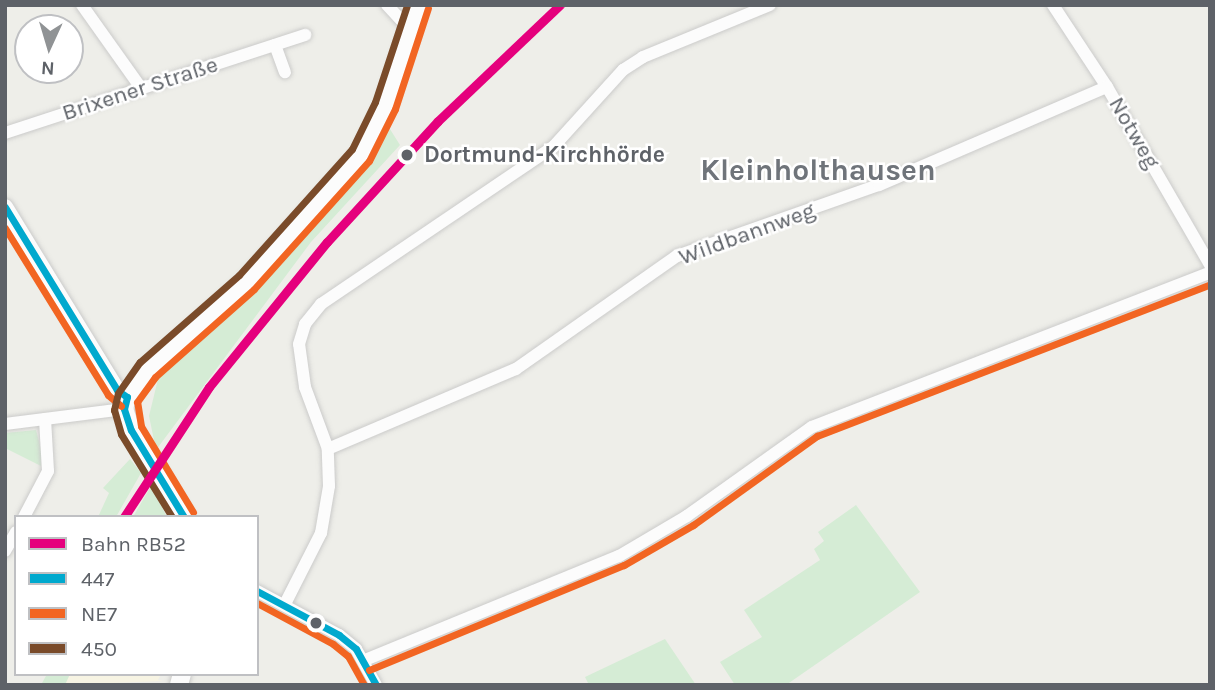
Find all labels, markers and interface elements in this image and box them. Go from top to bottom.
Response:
north arrow [14,14,84,84]
street label: Brixener Straße [59,51,221,127]
text: N [40,57,55,79]
street label: Notweg [1102,92,1166,174]
place label: Dortmund-Kirchhörde [424,141,665,169]
marker: Dortmund-Kirchhörde [396,144,418,166]
district label: Kleinholthausen [700,152,936,188]
street label: Wildbannweg [675,197,819,271]
legend [14,515,259,676]
text: Bahn RB52 [81,532,186,556]
text: 447 [81,567,114,591]
text: NE7 [81,602,117,626]
unlabelled marker [309,616,323,630]
text: 450 [81,637,117,661]

